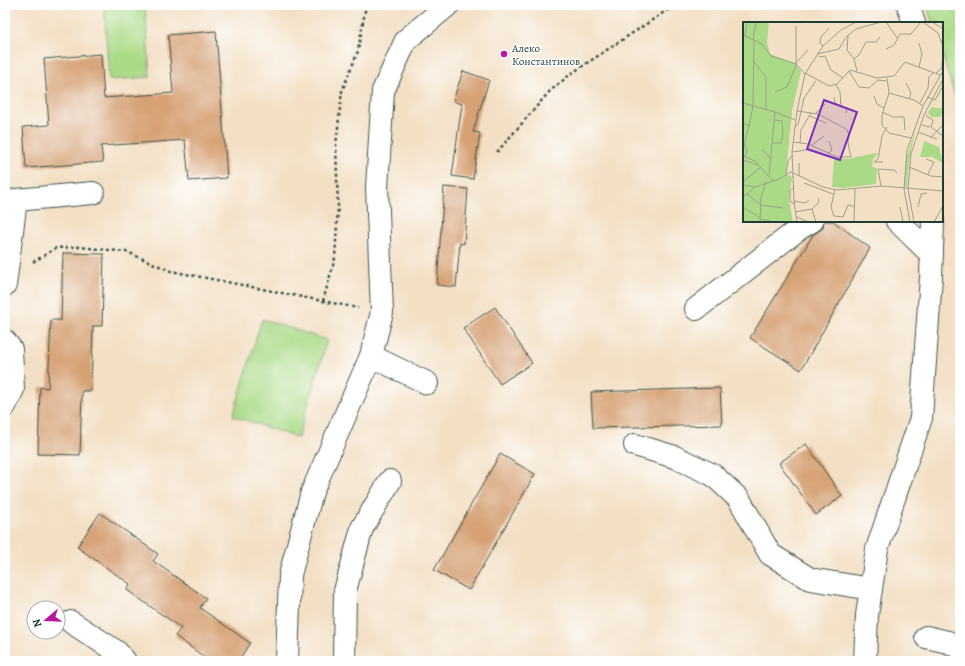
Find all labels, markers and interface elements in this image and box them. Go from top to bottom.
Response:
inset map [743,22,943,222]
place label: Алеко Константинов [511,41,580,69]
marker: Алеко Константинов [499,49,509,59]
north arrow [26,600,66,640]
text: N [29,617,45,629]

